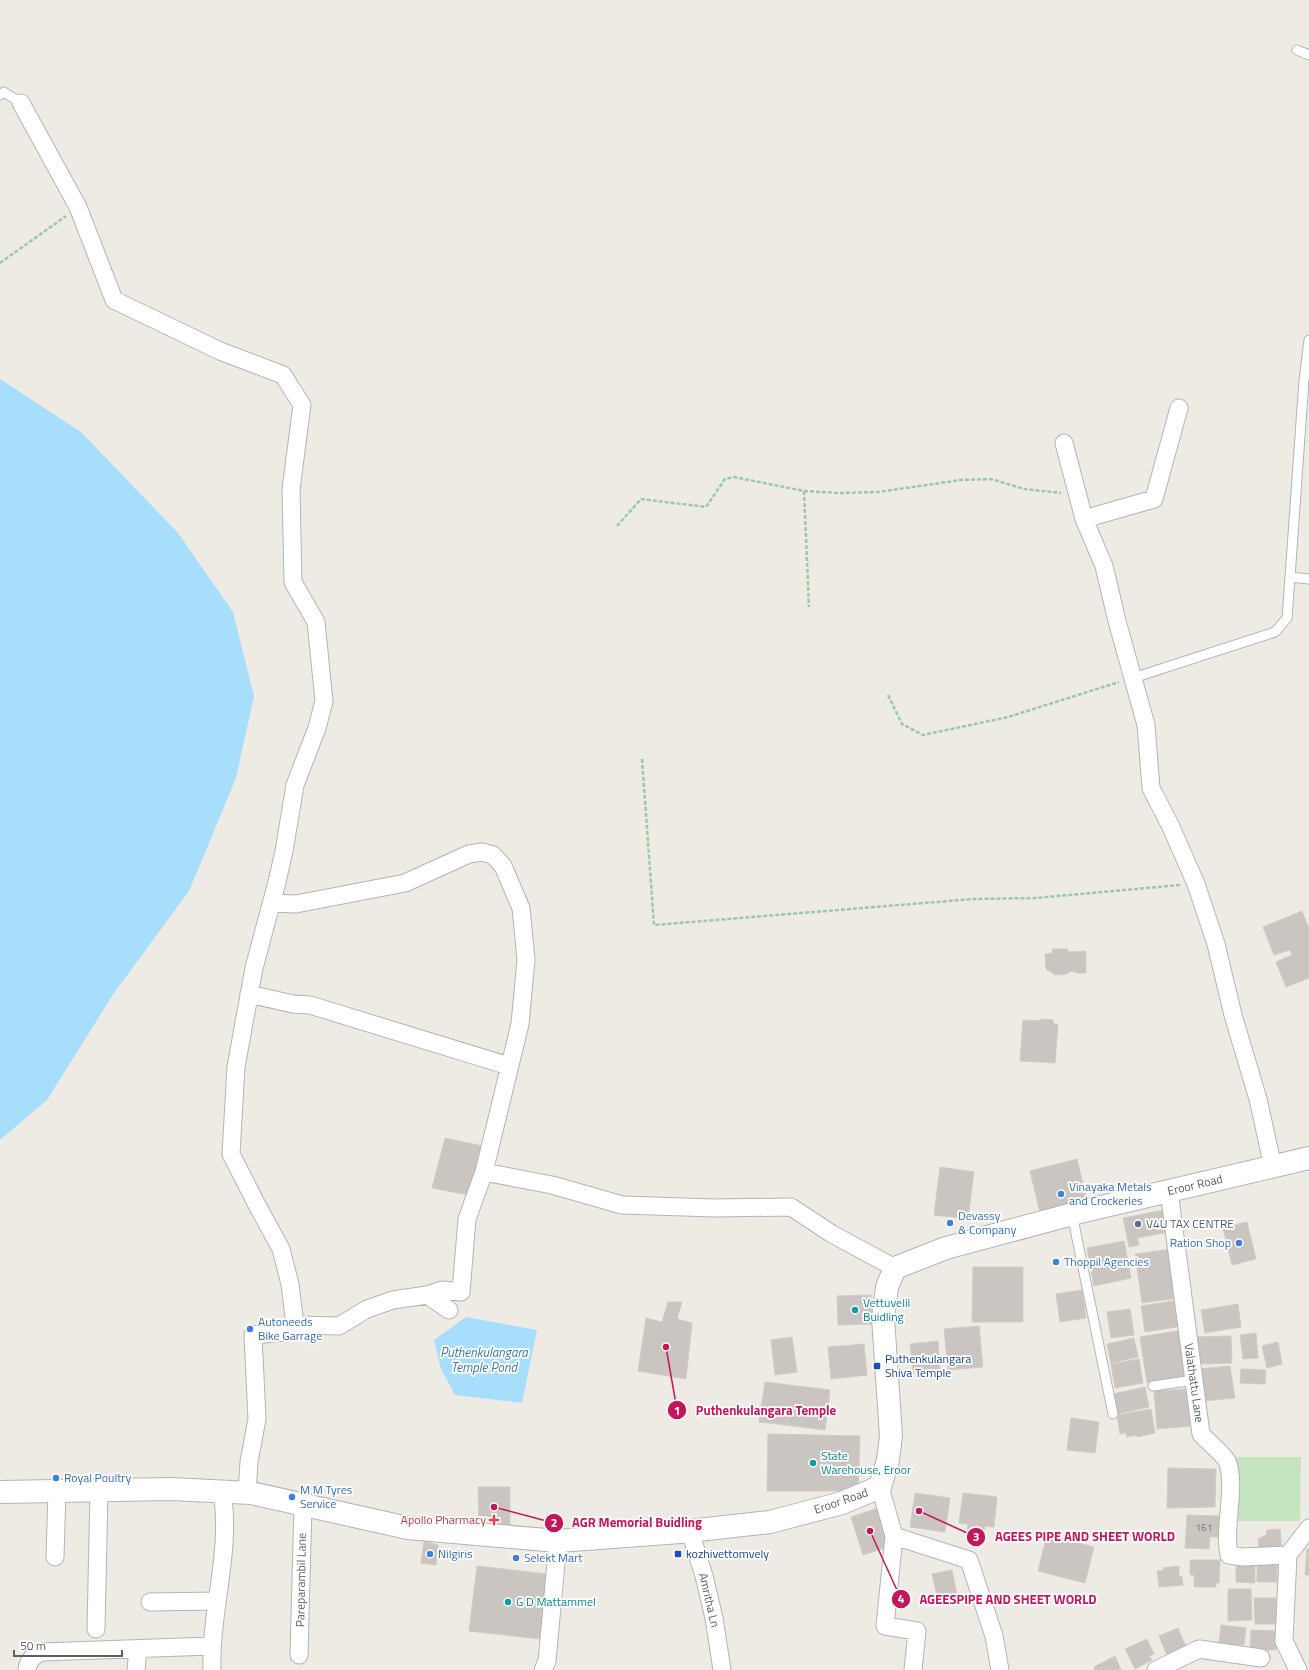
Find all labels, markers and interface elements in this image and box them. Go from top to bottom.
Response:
street label: Eroor Road [1165,1169,1224,1200]
place label: Vinayaka Metals and Crockeries [1069,1177,1152,1210]
marker: Vinayaka Metals and Crockeries [1056,1189,1066,1199]
place label: Devassy & Company [958,1206,1016,1239]
place label: V4U TAX CENTRE [1146,1214,1234,1233]
marker: Devassy & Company [945,1218,955,1228]
marker: V4U TAX CENTRE [1133,1219,1143,1229]
place label: Ration Shop [1170,1233,1231,1252]
marker: Ration Shop [1234,1238,1244,1248]
place label: Thoppil Agencies [1064,1252,1149,1271]
marker: Thoppil Agencies [1051,1257,1061,1267]
place label: Vettuvelil Buidling [863,1293,910,1326]
marker: Vettuvelil Buidling [850,1305,860,1315]
place label: Autoneeds Bike Garrage [258,1312,322,1345]
marker: Autoneeds Bike Garrage [245,1324,255,1334]
water label: Puthenkulangara Temple Pond [440,1342,529,1377]
street label: Valathattu Lane [1180,1342,1209,1424]
place label: Puthenkulangara Shiva Temple [885,1349,971,1382]
marker: Puthenkulangara Shiva Temple [872,1361,882,1371]
callout: Puthenkulangara Temple [667,1398,844,1423]
text: Puthenkulangara Temple [696,1400,837,1420]
text: 1 [674,1401,680,1420]
place label: State Warehouse, Eroor [821,1446,911,1479]
marker: State Warehouse, Eroor [808,1458,818,1468]
place label: Royal Poultry [64,1468,132,1487]
marker: Royal Poultry [51,1473,61,1483]
place label: M M Tyres Service [300,1480,353,1513]
street label: Eroor Road [811,1482,870,1519]
marker: M M Tyres Service [287,1492,297,1502]
place label: Apollo Pharmacy [401,1510,486,1529]
callout: AGR Memorial Buidling [544,1510,710,1535]
text: AGR Memorial Buidling [572,1512,702,1532]
text: 2 [551,1513,557,1532]
marker: Apollo Pharmacy [489,1515,499,1525]
house number: 161 [1196,1520,1212,1535]
callout: AGEES PIPE AND SHEET WORLD [966,1524,1183,1549]
text: AGEES PIPE AND SHEET WORLD [995,1526,1175,1546]
text: 3 [973,1527,979,1546]
street label: Pareparambil Lane [290,1533,311,1627]
place label: Nilgiris [438,1544,473,1563]
place label: kozhivettomvely [686,1544,769,1563]
place label: Selekt Mart [524,1548,583,1567]
marker: Nilgiris [425,1549,435,1559]
marker: kozhivettomvely [673,1549,683,1559]
marker: Selekt Mart [511,1553,521,1563]
street label: Amritha Ln [694,1571,725,1629]
callout: AGEESPIPE AND SHEET WORLD [891,1587,1104,1612]
text: 4 [898,1589,905,1608]
text: AGEESPIPE AND SHEET WORLD [919,1589,1097,1609]
place label: G D Mattammel [516,1592,596,1611]
marker: G D Mattammel [503,1597,513,1607]
scale bar [14,1632,122,1658]
text: 50 m [20,1636,46,1655]

